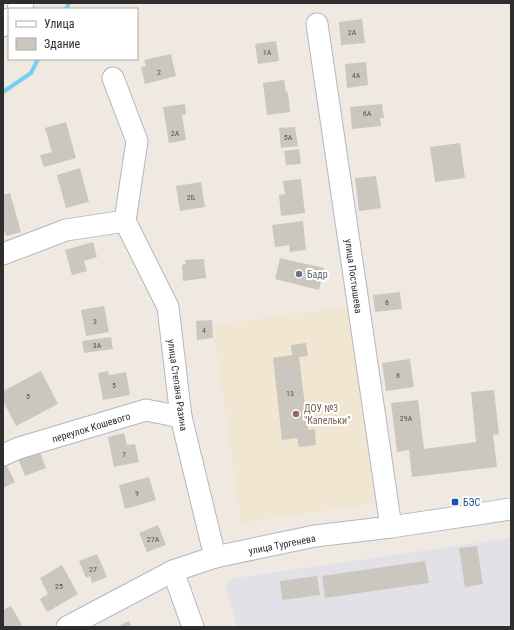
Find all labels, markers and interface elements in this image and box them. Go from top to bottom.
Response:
legend [8,8,138,60]
text: Улица [44,17,75,31]
house number: 2А [348,28,357,37]
text: Здание [44,37,81,51]
house number: 1А [263,48,272,57]
house number: 2 [157,68,161,77]
house number: 4А [352,71,361,80]
house number: 6А [363,109,372,118]
house number: 2А [171,129,180,138]
house number: 5А [284,133,293,142]
house number: 2Б [187,193,196,202]
street label: улица Постышева [343,238,364,314]
marker: Бадр [294,269,304,279]
place label: Бадр [307,269,328,280]
house number: 6 [385,298,389,307]
house number: 3 [93,317,97,326]
house number: 4 [202,326,206,335]
street label: улица Степана Разина [166,339,189,432]
house number: 3А [93,341,102,350]
house number: 8 [396,371,400,380]
house number: 5 [112,381,116,390]
house number: 13 [286,389,294,398]
house number: 5 [26,392,30,401]
place label: ДОУ №3 "Капельки" [304,403,350,426]
marker: ДОУ №3 "Капельки" [291,409,301,419]
street label: переулок Кошевого [51,410,132,445]
house number: 29А [400,414,413,423]
house number: 7 [122,450,126,459]
house number: 9 [135,489,139,498]
marker: БЭС [450,497,460,507]
place label: БЭС [463,497,480,508]
street label: улица Тургенева [248,533,317,556]
house number: 27А [147,535,160,544]
house number: 27 [89,565,97,574]
house number: 25 [55,582,63,591]

